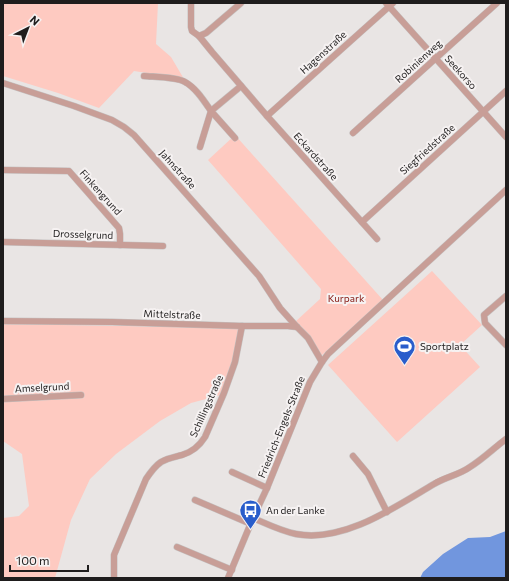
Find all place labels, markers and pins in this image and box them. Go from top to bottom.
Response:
sports icon: Sportplatz [391,333,417,366]
place label: Sportplatz [420,340,469,352]
bus stop icon: An der Lanke [238,497,264,530]
place label: An der Lanke [266,504,325,516]

